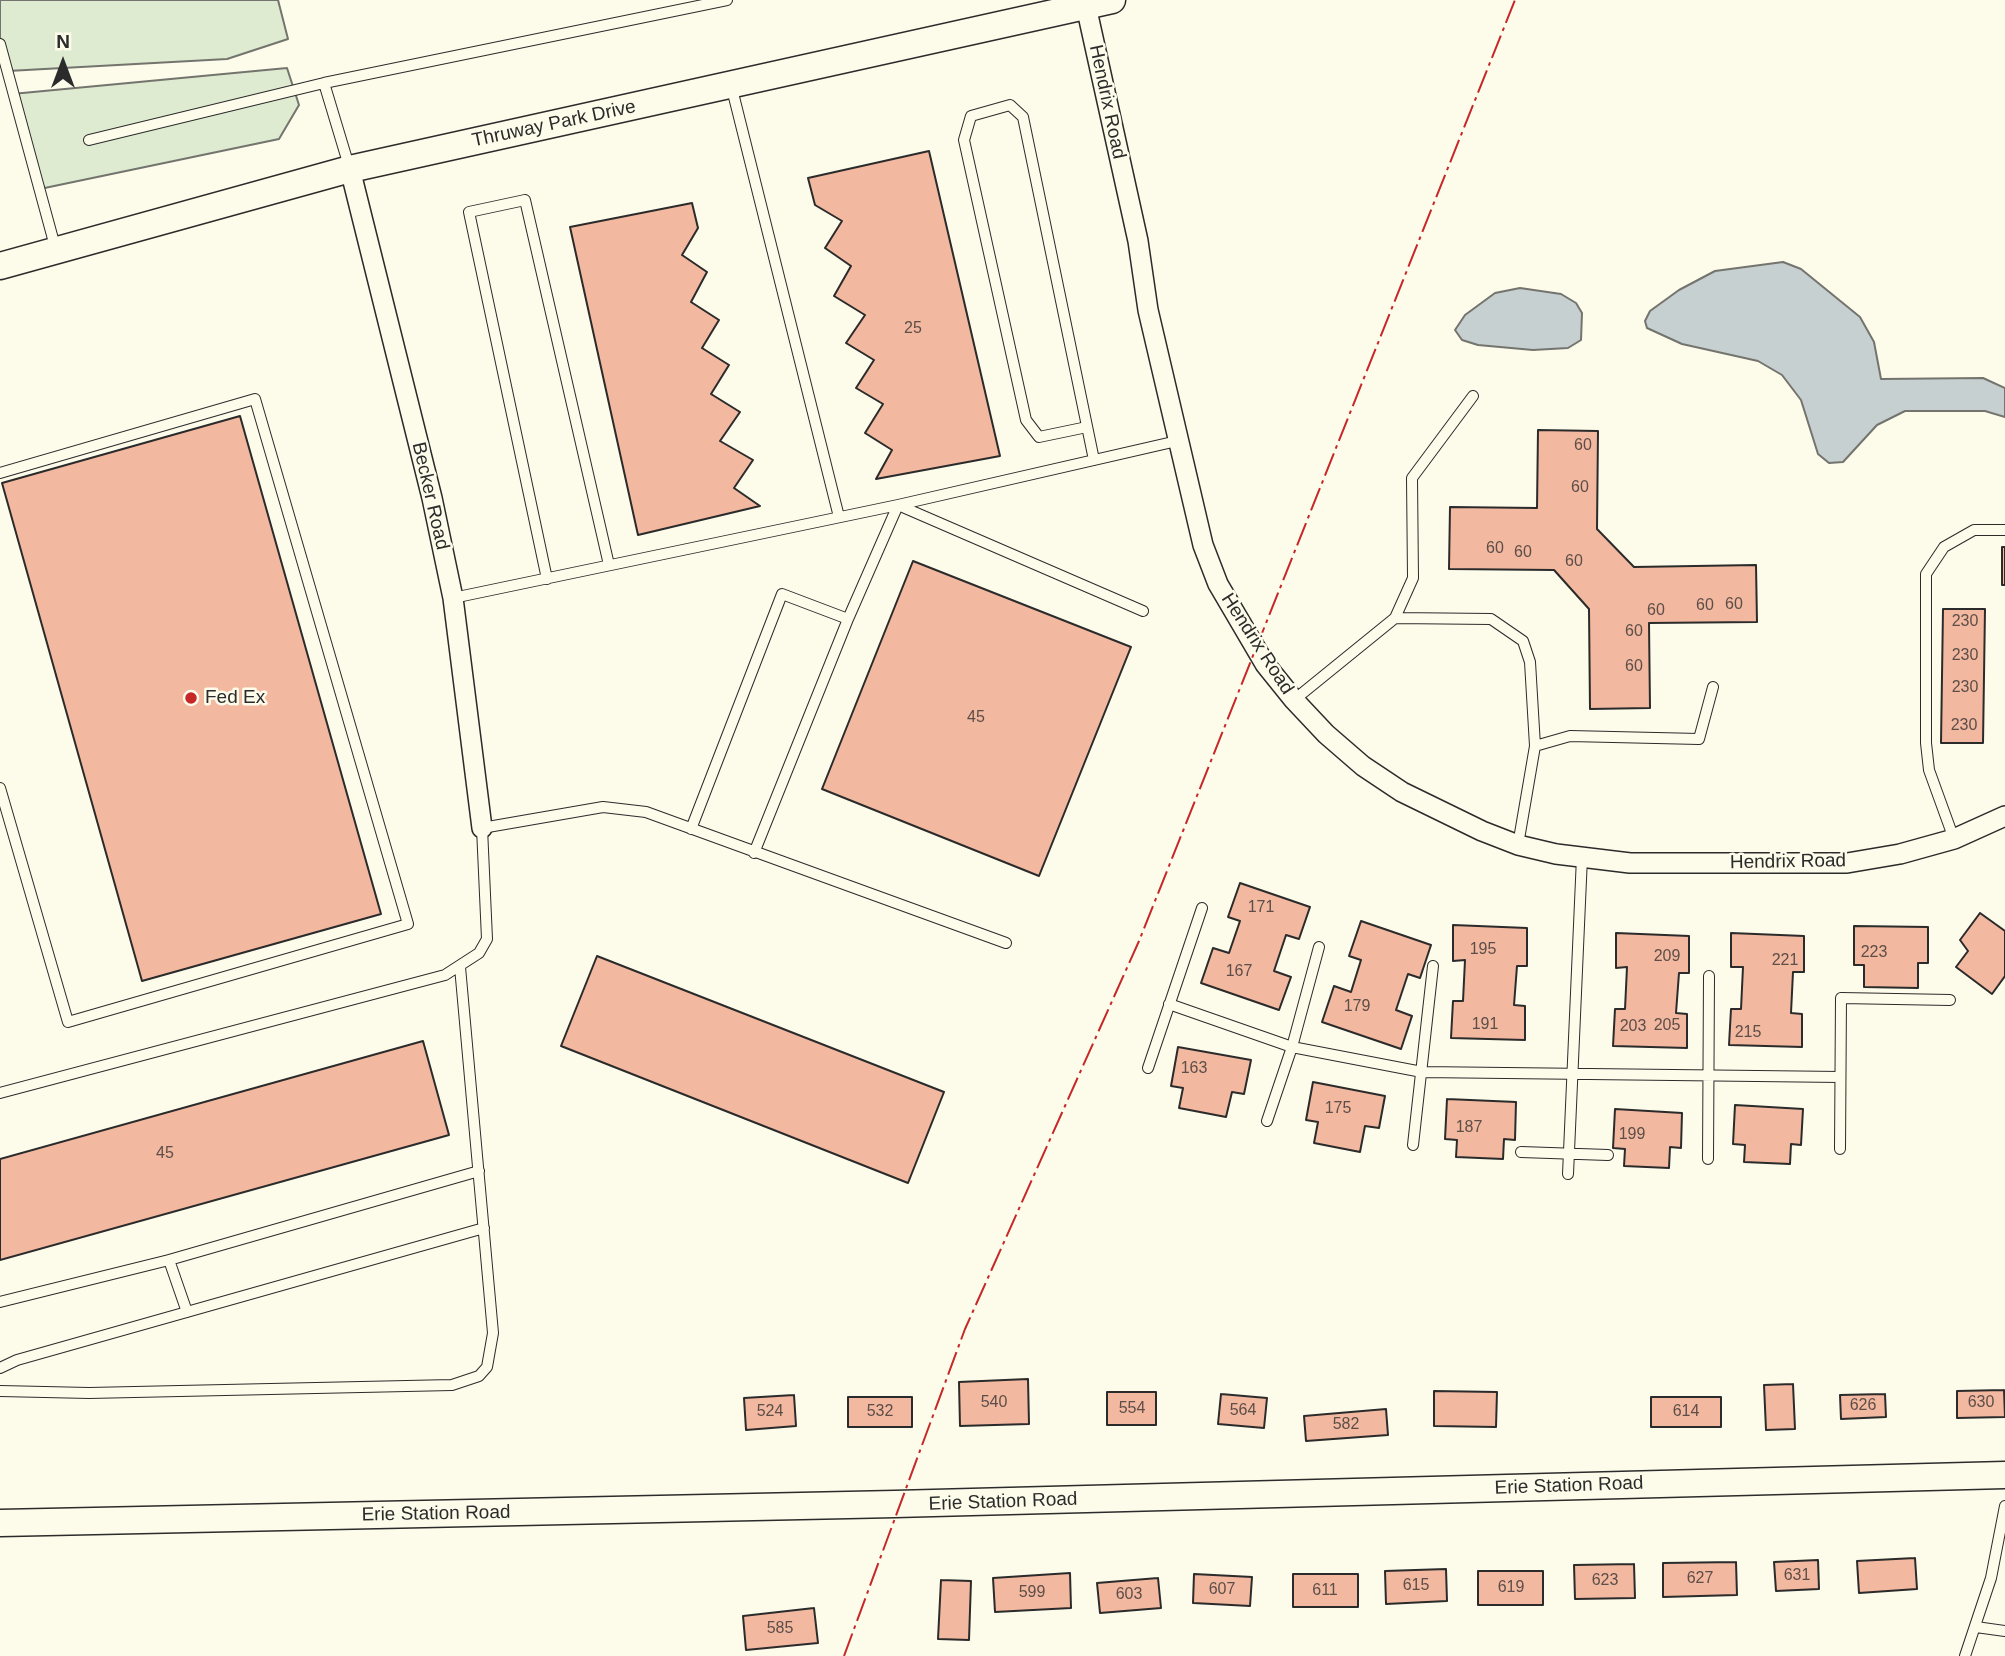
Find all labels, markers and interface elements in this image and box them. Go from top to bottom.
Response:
north arrow [28,28,98,98]
text: N [56,31,70,52]
street label: Hendrix Road [1084,43,1130,161]
street label: Thruway Park Drive [470,96,638,152]
house number: 25 [904,319,922,339]
house number: 60 [1574,436,1592,456]
street label: Becker Road [407,440,453,552]
house number: 60 [1571,478,1589,498]
house number: 60 [1486,539,1504,559]
house number: 60 [1514,543,1532,563]
house number: 60 [1565,552,1583,572]
street label: Hendrix Road [1216,589,1298,699]
house number: 60 [1725,595,1743,615]
house number: 60 [1696,596,1714,616]
house number: 60 [1647,601,1665,621]
house number: 230 [1952,612,1978,632]
house number: 60 [1625,622,1643,642]
house number: 230 [1952,646,1978,666]
house number: 60 [1625,657,1643,677]
house number: 230 [1952,678,1978,698]
place label: Fed Ex [205,687,265,709]
marker: Fed Ex [183,690,199,706]
house number: 45 [967,708,985,728]
house number: 230 [1951,716,1977,736]
street label: Hendrix Road [1730,850,1846,874]
house number: 171 [1248,898,1274,918]
house number: 195 [1470,940,1496,960]
house number: 223 [1861,943,1887,963]
house number: 209 [1654,947,1680,967]
house number: 221 [1772,951,1798,971]
house number: 167 [1226,962,1252,982]
house number: 179 [1344,997,1370,1017]
house number: 191 [1472,1015,1498,1035]
house number: 205 [1654,1016,1680,1036]
house number: 203 [1620,1017,1646,1037]
house number: 215 [1735,1023,1761,1043]
house number: 163 [1181,1059,1207,1079]
house number: 175 [1325,1099,1351,1119]
house number: 187 [1456,1118,1482,1138]
house number: 199 [1619,1125,1645,1145]
house number: 45 [156,1144,174,1164]
house number: 540 [981,1393,1007,1413]
house number: 630 [1968,1393,1994,1413]
house number: 626 [1850,1396,1876,1416]
house number: 554 [1119,1399,1145,1419]
house number: 564 [1230,1401,1256,1421]
house number: 524 [757,1402,783,1422]
house number: 532 [867,1402,893,1422]
house number: 614 [1673,1402,1699,1422]
house number: 582 [1333,1415,1359,1435]
street label: Erie Station Road [1494,1472,1644,1500]
street label: Erie Station Road [928,1488,1078,1516]
street label: Erie Station Road [361,1501,511,1527]
house number: 631 [1784,1566,1810,1586]
house number: 627 [1687,1569,1713,1589]
house number: 623 [1592,1571,1618,1591]
house number: 615 [1403,1576,1429,1596]
house number: 619 [1498,1578,1524,1598]
house number: 607 [1209,1580,1235,1600]
house number: 611 [1312,1581,1338,1601]
house number: 599 [1019,1583,1045,1603]
house number: 603 [1116,1585,1142,1605]
house number: 585 [767,1619,793,1639]

